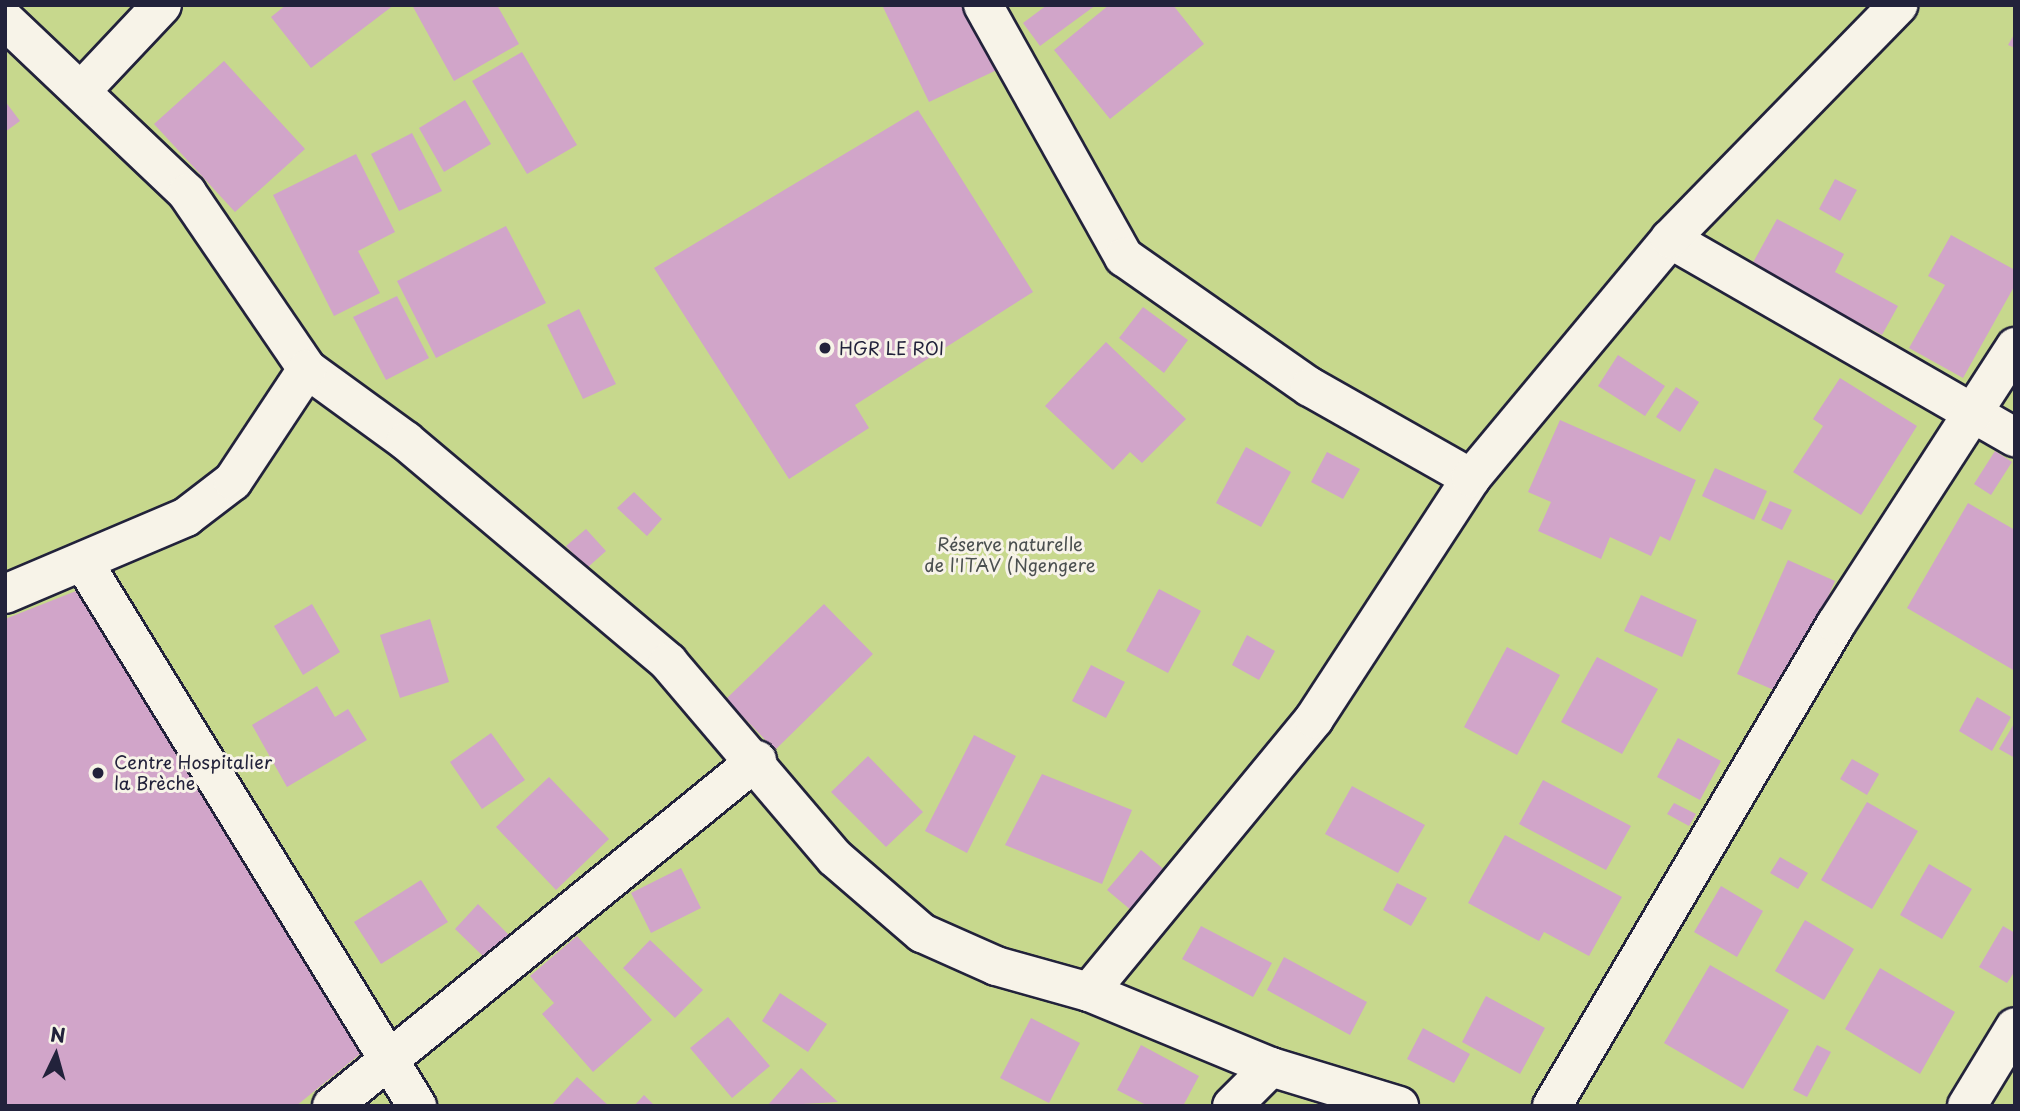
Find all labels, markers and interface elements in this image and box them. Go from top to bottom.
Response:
place label: HGR LE ROI [839,337,946,359]
marker: HGR LE ROI [817,340,833,356]
park label: Réserve naturelle de l'ITAV (Ngengere [924,534,1096,576]
place label: Centre Hospitalier la Brèche [114,752,274,794]
marker: Centre Hospitalier la Brèche [88,763,108,783]
text: N [49,1019,67,1049]
north arrow [21,1020,91,1090]

